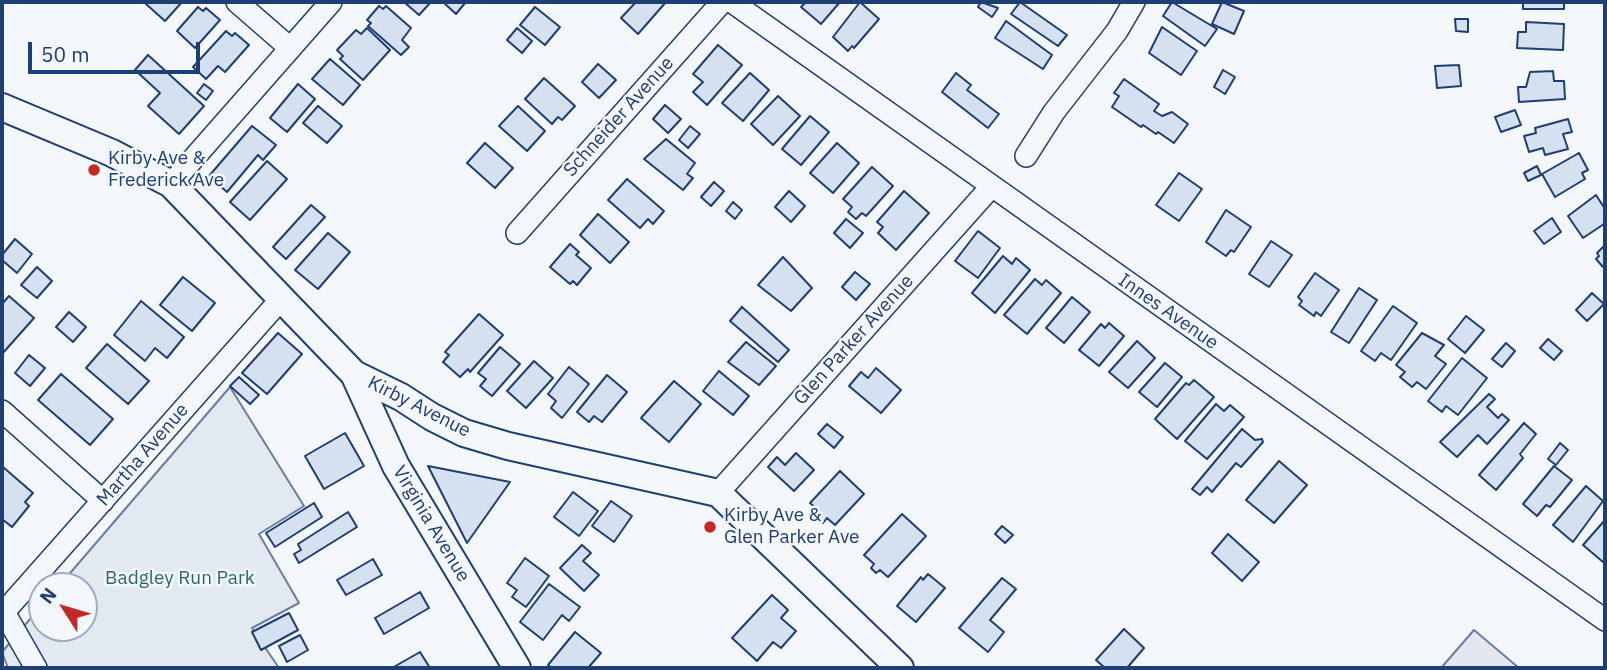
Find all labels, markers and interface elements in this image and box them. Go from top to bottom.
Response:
scale bar [32,28,203,72]
text: 50 m [41,40,90,68]
street label: Schneider Avenue [559,52,679,182]
place label: Kirby Ave & Frederick Ave [108,148,224,192]
marker: Kirby Ave & Frederick Ave [86,162,102,178]
street label: Innes Avenue [1114,269,1222,355]
street label: Glen Parker Avenue [789,270,919,410]
street label: Kirby Avenue [364,371,474,443]
street label: Martha Avenue [92,399,194,511]
street label: Virginia Avenue [387,462,475,586]
place label: Kirby Ave & Glen Parker Ave [724,505,860,549]
marker: Kirby Ave & Glen Parker Ave [702,519,718,535]
park label: Badgley Run Park [105,568,255,590]
north arrow [28,572,98,642]
text: N [34,583,62,608]

